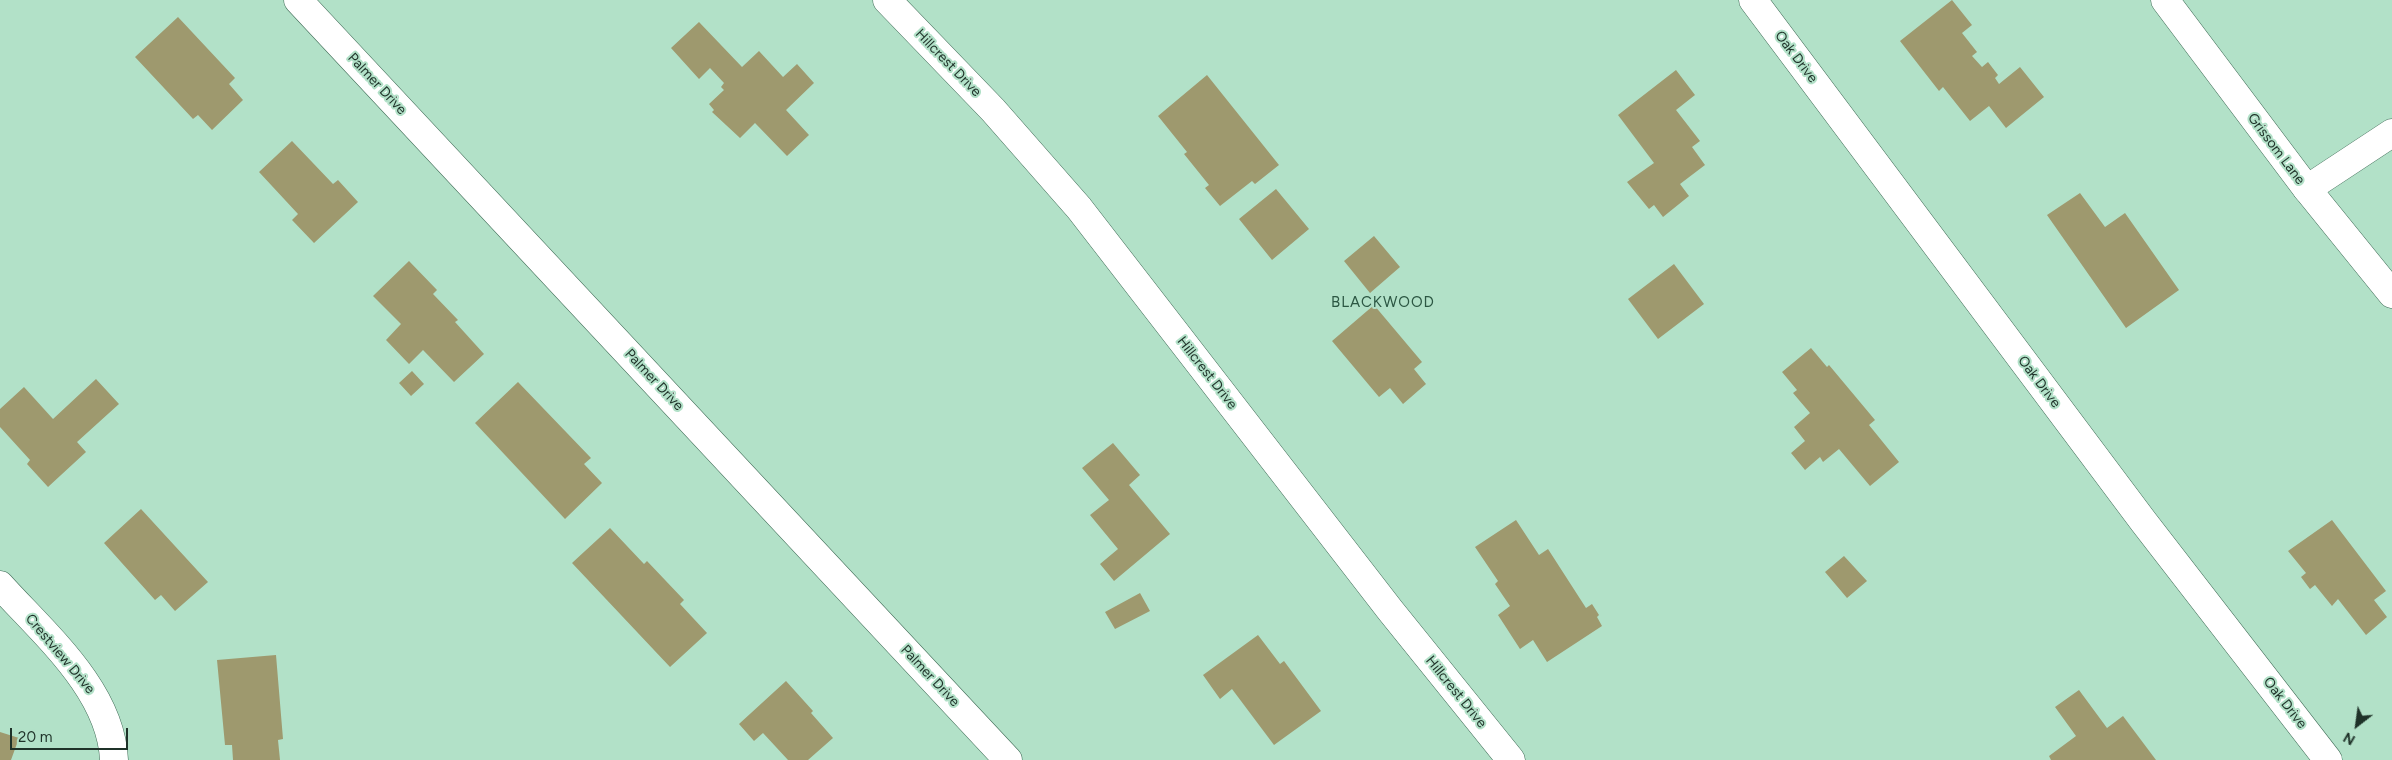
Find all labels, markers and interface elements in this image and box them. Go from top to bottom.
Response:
street label: Hillcrest Drive [912,26,984,100]
street label: Oak Drive [1771,28,1821,86]
street label: Palmer Drive [344,50,410,118]
street label: Grissom Lane [2244,110,2308,188]
district label: BLACKWOOD [1330,294,1436,312]
street label: Hillcrest Drive [1173,333,1241,413]
street label: Palmer Drive [621,346,687,414]
street label: Oak Drive [2014,353,2064,411]
street label: Crestview Drive [22,611,98,697]
street label: Palmer Drive [897,642,963,710]
street label: Hillcrest Drive [1422,653,1490,731]
street label: Oak Drive [2260,674,2310,732]
north arrow [2332,700,2382,750]
scale bar [12,718,130,750]
text: 20 m [18,728,52,746]
text: N [2340,728,2358,748]

